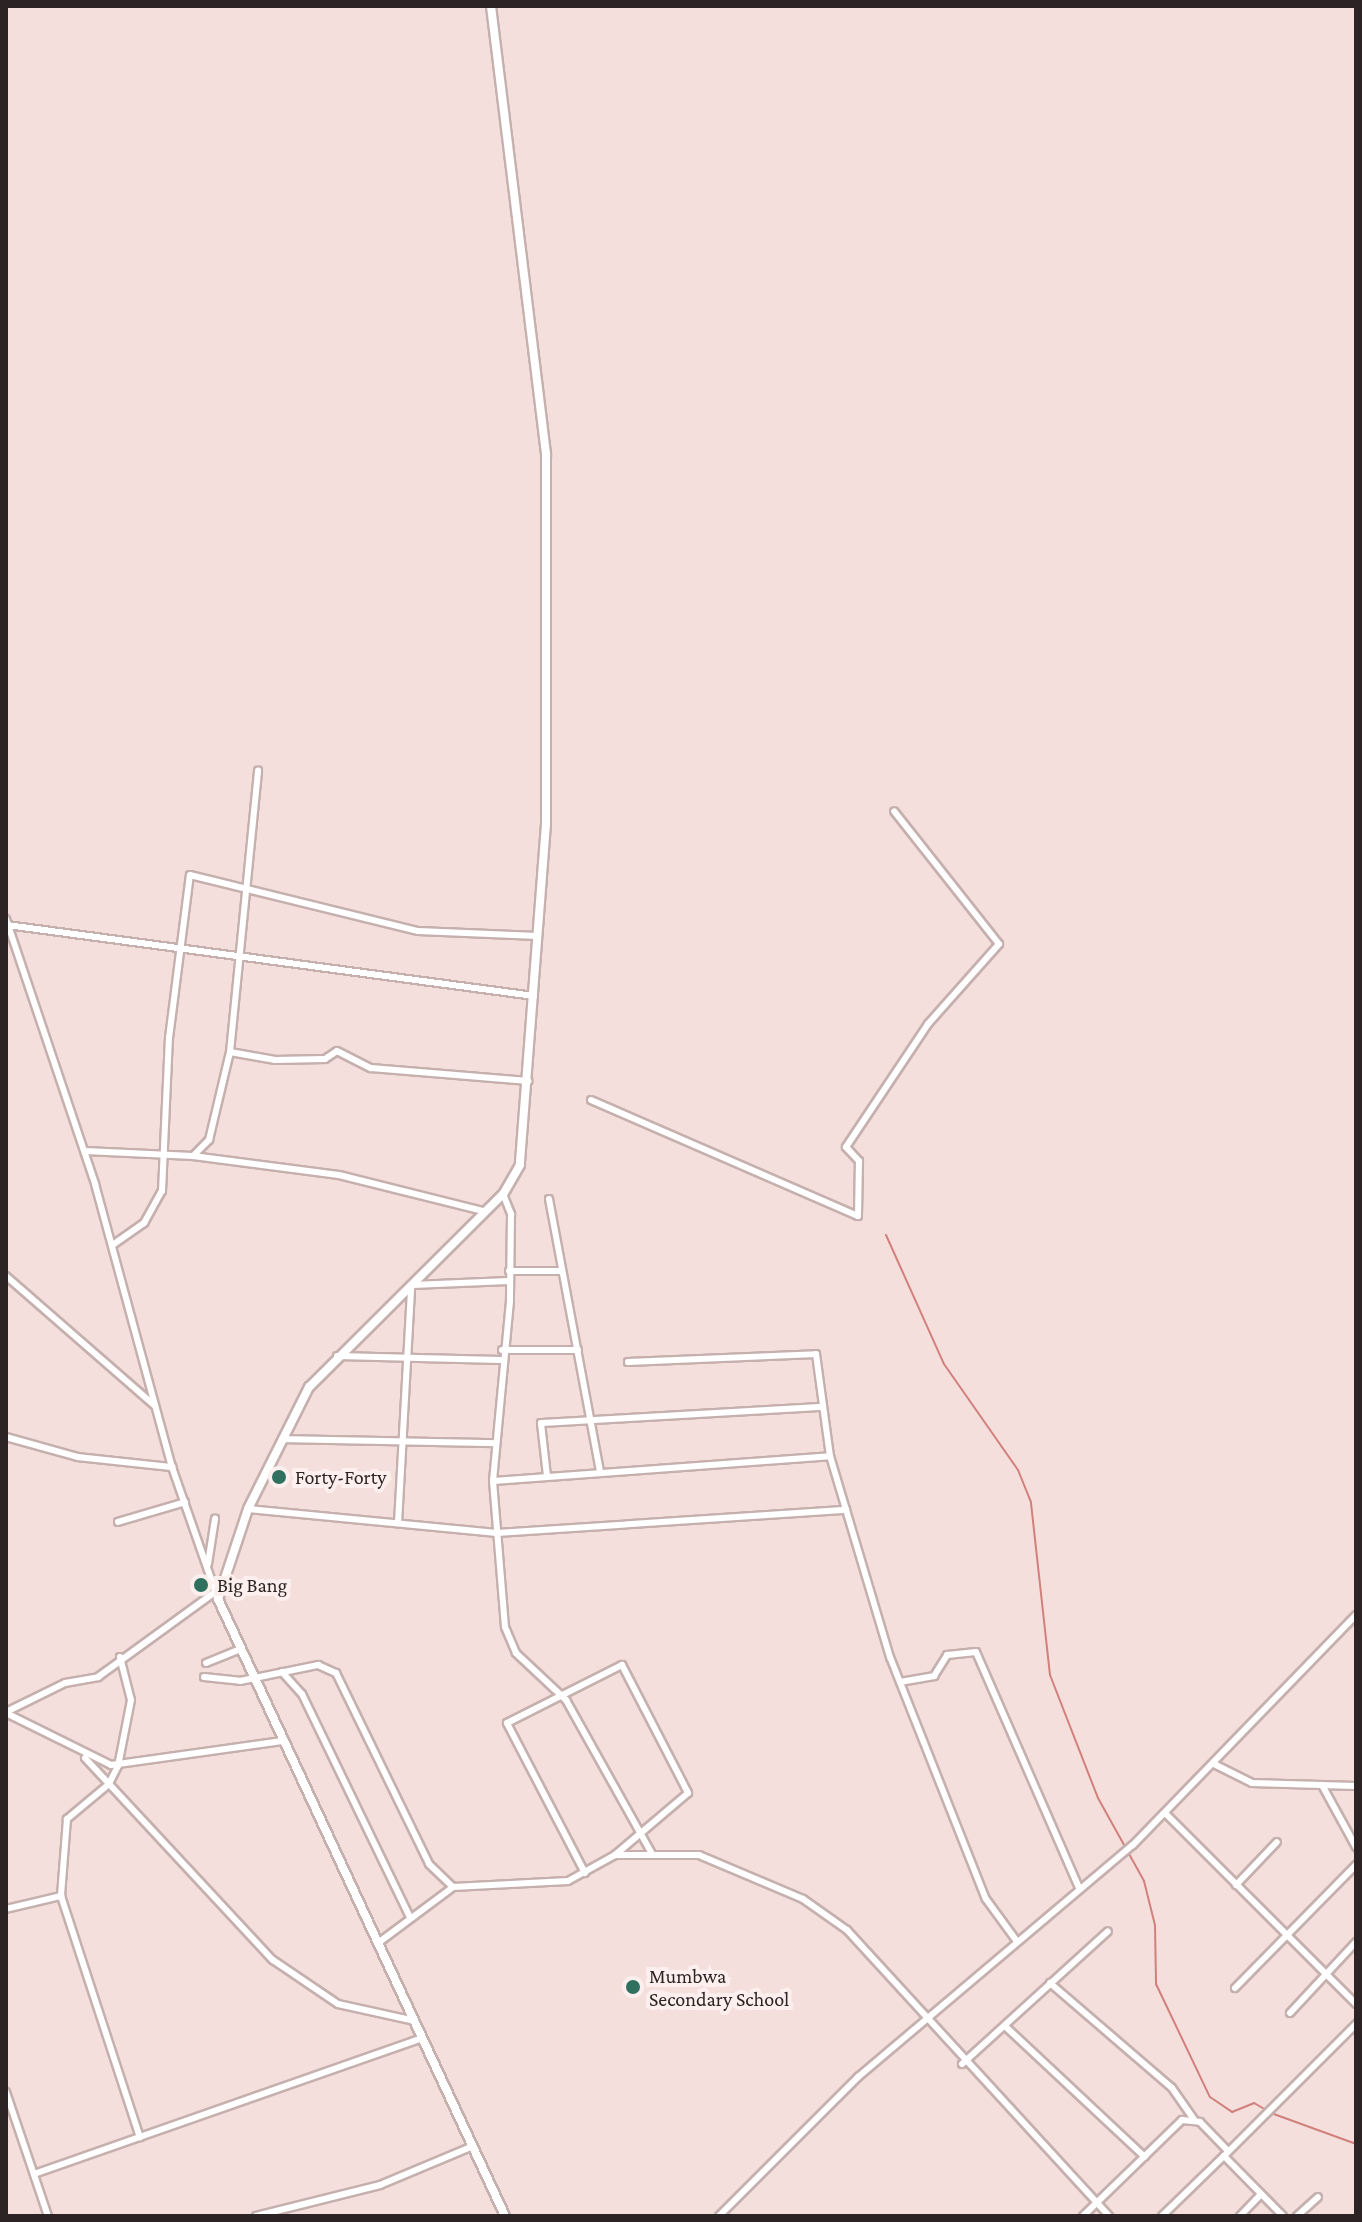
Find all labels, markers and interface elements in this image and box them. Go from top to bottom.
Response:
place label: Forty-Forty [295,1465,386,1489]
marker: Forty-Forty [270,1468,288,1486]
place label: Big Bang [217,1573,287,1597]
marker: Big Bang [192,1576,210,1594]
place label: Mumbwa Secondary School [649,1964,789,2011]
marker: Mumbwa Secondary School [624,1978,642,1996]

